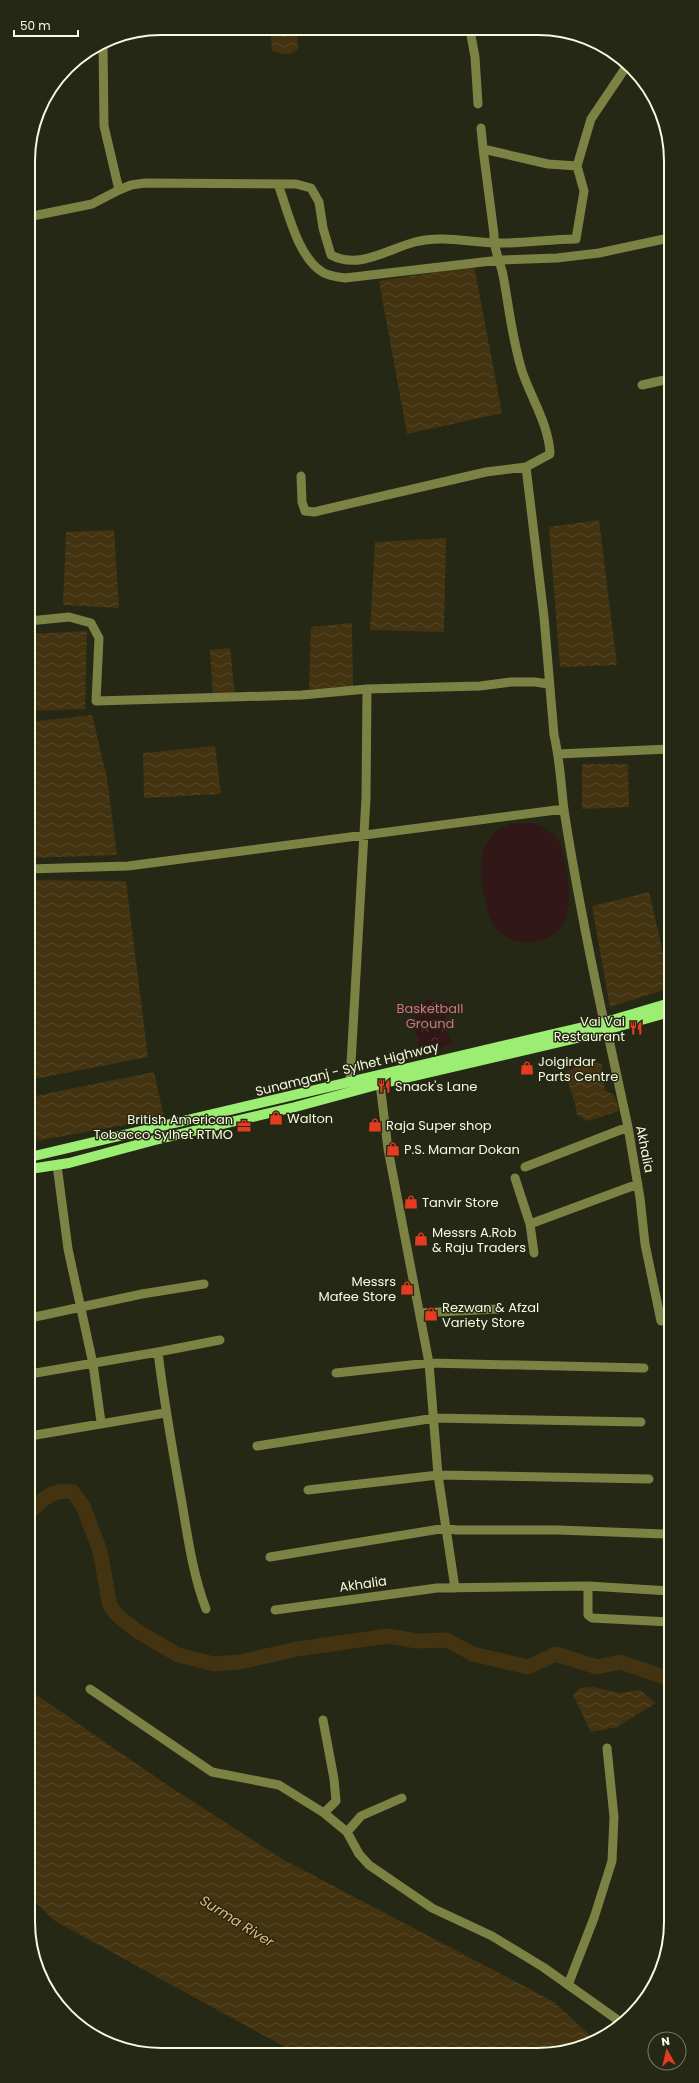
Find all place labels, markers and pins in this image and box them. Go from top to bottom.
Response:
place label: Vai Vai Restaurant [554,1012,625,1046]
restaurant icon: Vai Vai Restaurant [628,1020,644,1036]
place label: Joigirdar Parts Centre [538,1052,618,1086]
shop icon: Joigirdar Parts Centre [519,1060,535,1076]
place label: Snack's Lane [395,1077,477,1096]
restaurant icon: Snack's Lane [376,1078,392,1094]
place label: Walton [287,1109,333,1128]
place label: British American Tobacco Sylhet RTMO [93,1110,233,1144]
shop icon: Walton [268,1110,284,1126]
place label: Raja Super shop [386,1116,492,1135]
shop icon: Raja Super shop [367,1117,383,1133]
office icon: British American Tobacco Sylhet RTMO [236,1118,252,1134]
place label: P.S. Mamar Dokan [404,1140,520,1159]
shop icon: P.S. Mamar Dokan [385,1141,401,1157]
place label: Tanvir Store [422,1193,499,1212]
shop icon: Tanvir Store [403,1194,419,1210]
place label: Messrs A.Rob & Raju Traders [432,1223,526,1257]
shop icon: Messrs A.Rob & Raju Traders [413,1231,429,1247]
place label: Messrs Mafee Store [319,1272,396,1306]
shop icon: Messrs Mafee Store [399,1280,415,1296]
place label: Rezwan & Afzal Variety Store [442,1298,539,1332]
shop icon: Rezwan & Afzal Variety Store [423,1306,439,1322]

